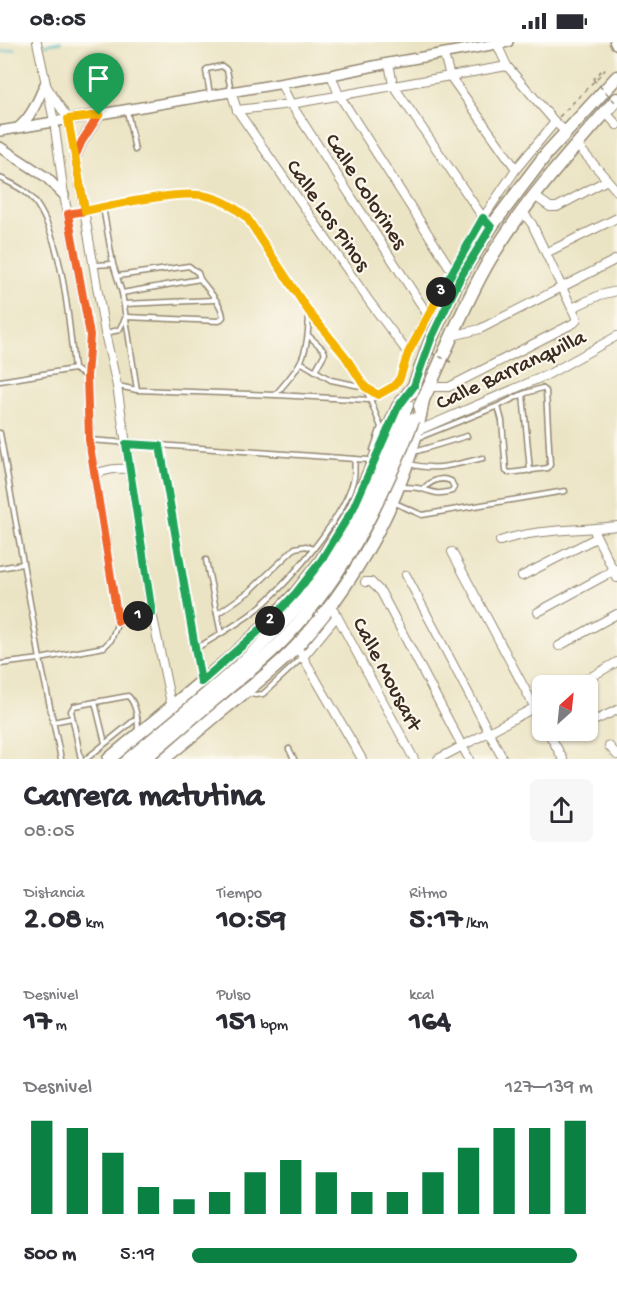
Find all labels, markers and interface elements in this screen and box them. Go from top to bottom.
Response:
text: 08:05 [30,8,86,34]
pin [73,53,124,115]
icon: arrive [82,62,115,95]
street label: Calle Colorines [318,130,412,256]
street label: Calle Los Pinos [279,156,375,278]
pin: 3 [426,277,456,307]
text: 3 [437,282,445,301]
street label: Calle Barranquilla [433,325,591,418]
pin: 1 [123,601,153,631]
text: 1 [135,606,141,625]
pin: 2 [255,606,285,636]
text: 2 [266,611,274,630]
street label: Calle Mousart [345,614,427,738]
north arrow [532,675,598,741]
map controls [532,675,598,741]
text: Carrera matutina [24,779,264,817]
button: share [530,779,593,842]
text: 08:05 [24,821,74,844]
text: Distancia [24,885,85,904]
text: Tiempo [217,885,262,904]
text: Ritmo [409,885,447,904]
text: 2.08 [24,904,82,939]
text: 10:59 [217,904,286,939]
text: 5:17 [409,904,462,939]
text: km [82,915,104,934]
text: /km [462,915,488,934]
text: Desnivel [24,987,78,1006]
text: Pulso [217,987,251,1006]
text: kcal [409,987,434,1006]
text: 17 [24,1006,52,1041]
text: 151 [217,1006,257,1041]
text: 164 [409,1006,451,1041]
text: m [52,1017,67,1036]
text: bpm [257,1017,288,1036]
text: Desnivel [24,1077,92,1100]
text: 127–139 m [505,1077,593,1100]
text: 500 m [24,1244,76,1267]
text: 5:19 [120,1244,155,1267]

